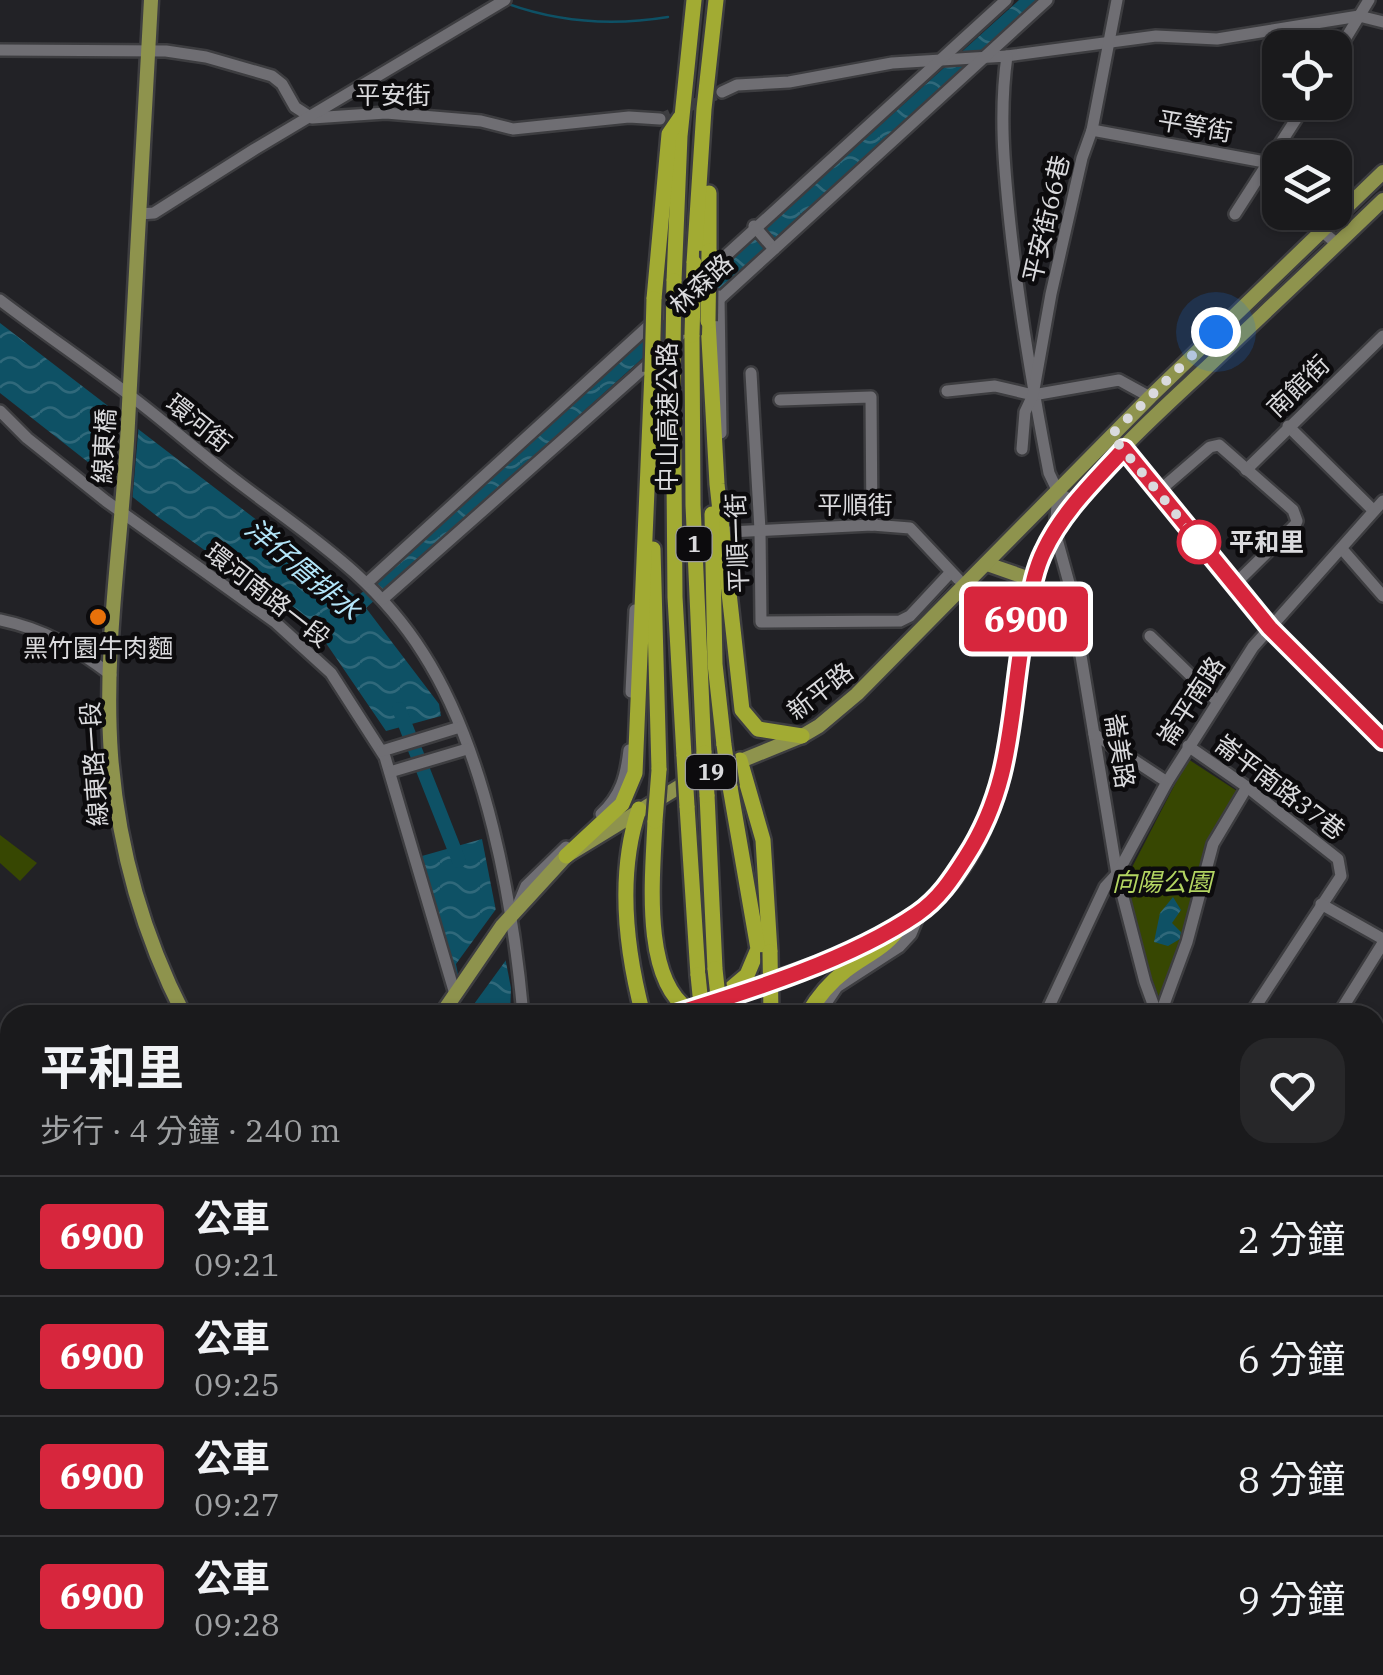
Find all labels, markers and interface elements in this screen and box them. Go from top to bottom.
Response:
map controls [1262,30,1352,230]
button: locate [1262,30,1352,120]
street label: 平安街 [355,78,431,111]
street label: 平等街 [1155,103,1235,148]
button: layers [1262,140,1352,230]
street label: 平安街66巷 [1015,152,1076,286]
street label: 林森路 [662,246,740,321]
your location [1191,307,1241,357]
street label: 中山高速公路 [650,342,683,492]
street label: 南館街 [1259,348,1336,424]
street label: 環河街 [160,386,239,459]
street label: 線東橋 [85,408,122,484]
street label: 平順街 [817,488,893,521]
street label: 平順一街 [718,492,755,594]
water label: 洋仔厝排水 [238,509,370,629]
marker: 平和里 [1178,521,1220,563]
place label: 平和里 [1229,525,1304,558]
road number: 1 [676,527,712,561]
street label: 環河南路一段 [199,535,338,654]
line badge: 6900 [956,586,1096,652]
text: 6900 [984,596,1068,642]
marker: 黑竹園牛肉麵 [87,606,109,628]
place label: 黑竹園牛肉麵 [23,631,173,664]
street label: 崙平南路 [1150,650,1232,752]
street label: 新平路 [780,655,859,727]
street label: 線東路一段 [73,701,114,828]
street label: 崙美路 [1098,711,1143,791]
street label: 崙平南路37巷 [1208,727,1352,846]
road number: 19 [686,755,736,789]
park label: 向陽公園 [1112,865,1215,898]
text: 平和里 [40,1036,184,1098]
button: heart [1240,1038,1345,1143]
text: 步行 · 4 分鐘 · 240 m [40,1109,341,1151]
text: 公車 [194,1193,270,1242]
text: 6900 [60,1213,144,1259]
text: 2 分鐘 [1237,1214,1345,1263]
text: 09:21 [194,1243,280,1285]
text: 公車 [194,1313,270,1362]
text: 6900 [60,1333,144,1379]
text: 6 分鐘 [1237,1334,1345,1383]
text: 09:25 [194,1363,280,1405]
text: 公車 [194,1433,270,1482]
text: 6900 [60,1453,144,1499]
text: 8 分鐘 [1237,1454,1345,1503]
text: 09:27 [194,1483,280,1525]
text: 公車 [194,1553,270,1602]
text: 6900 [60,1573,144,1619]
text: 9 分鐘 [1237,1574,1345,1623]
text: 09:28 [194,1603,280,1645]

